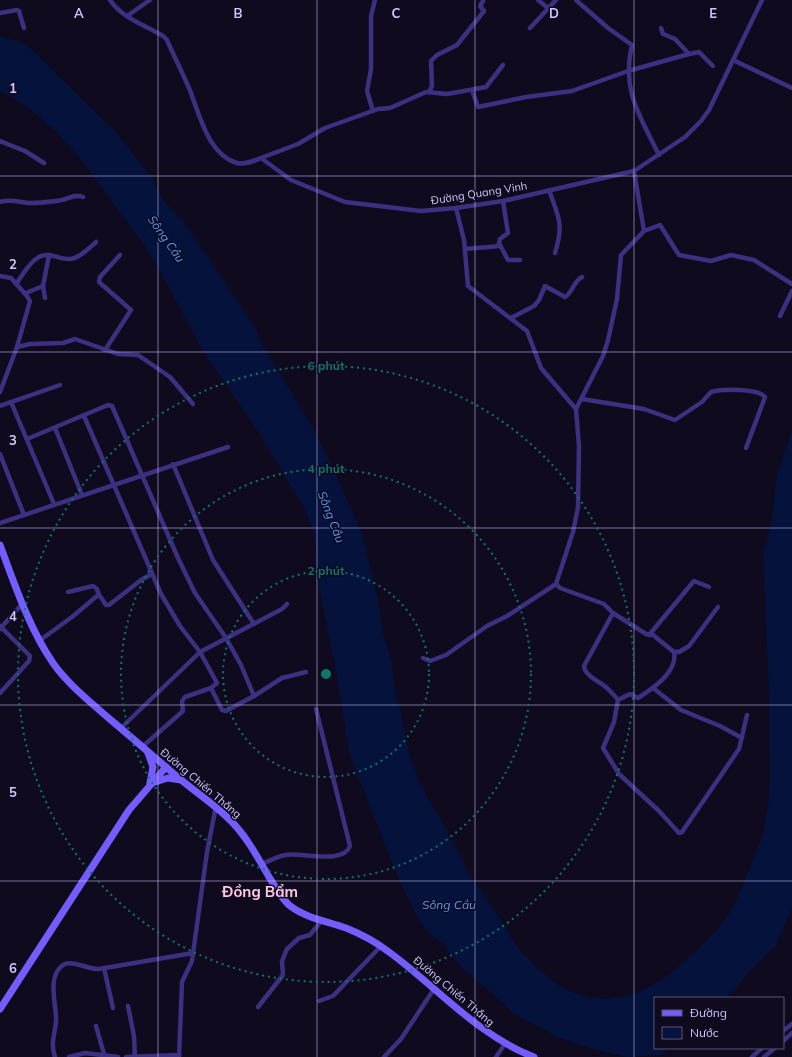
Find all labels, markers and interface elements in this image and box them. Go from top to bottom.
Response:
text: A [74,5,84,21]
text: B [234,5,243,21]
text: C [392,5,401,21]
text: D [549,5,559,21]
text: E [709,5,717,21]
text: 1 [9,80,17,96]
street label: Đường Quang Vinh [430,178,528,208]
water label: Sông Cầu [145,212,188,265]
text: 2 [9,256,17,272]
text: 6 phút [308,358,345,373]
text: 3 [9,432,17,448]
text: 4 phút [308,461,345,476]
water label: Sông Cầu [315,489,348,545]
text: 2 phút [308,563,345,578]
text: 4 [9,608,17,624]
centre of rings [319,667,333,681]
street label: Đường Chiến Thắng [158,745,244,821]
text: 5 [9,784,17,800]
district label: Đồng Bẩm [221,882,298,901]
water label: Sông Cầu [422,897,476,912]
street label: Đường Chiến Thắng [411,953,497,1029]
text: 6 [9,960,17,976]
legend [654,997,784,1049]
text: Đường [690,1005,727,1020]
text: Nước [690,1025,719,1040]

